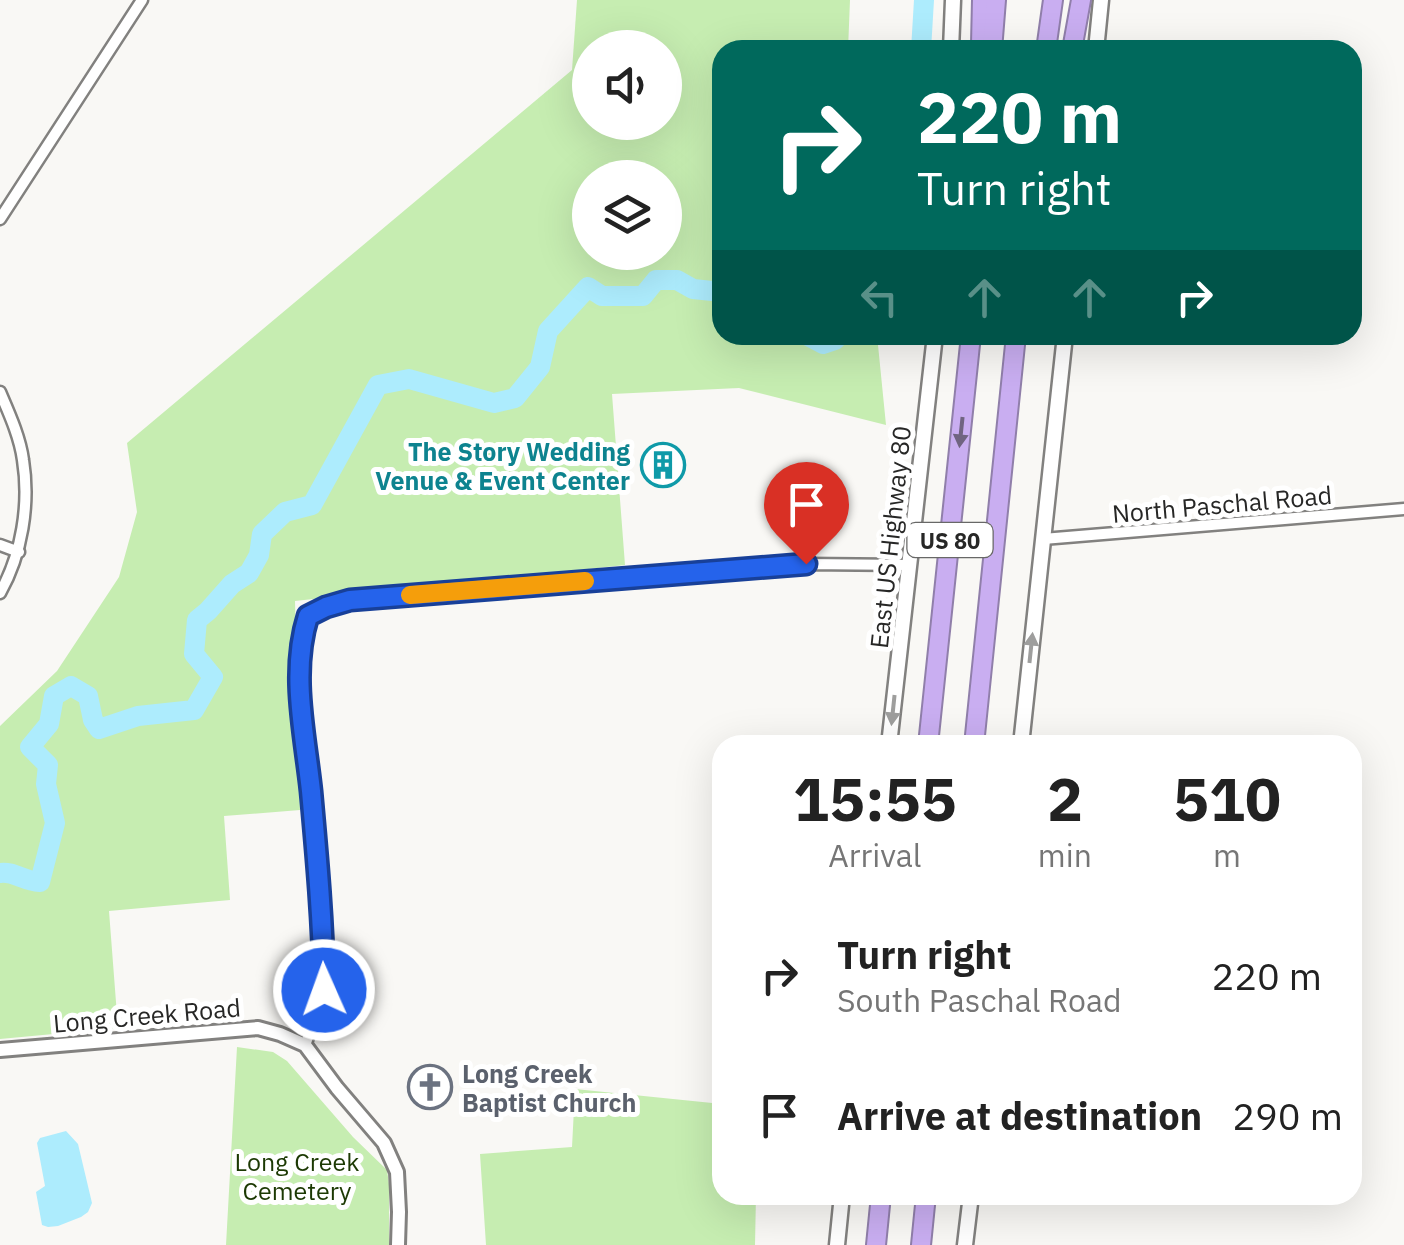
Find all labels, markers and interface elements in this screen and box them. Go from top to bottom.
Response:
map controls [572,30,682,270]
button: sound [572,30,682,140]
text: 220 m [917,71,1122,162]
icon: right [752,80,882,210]
text: Turn right [917,159,1112,217]
button: layers [572,160,682,270]
icon: left [852,270,907,325]
icon: ahead [957,270,1012,325]
icon: ahead [1062,270,1117,325]
icon: right [1167,270,1222,325]
one-way arrow [953,417,969,448]
street label: East US Highway 80 [862,424,918,650]
place label: The Story Wedding Venue & Event Center [375,435,630,497]
building icon: The Story Wedding Venue & Event Center [640,442,686,488]
pin [764,462,849,565]
icon: arrive [779,477,834,532]
street label: North Paschal Road [1111,478,1333,530]
road number: US 80 [908,523,992,557]
one-way arrow [1023,632,1039,663]
one-way arrow [885,695,901,726]
text: 15:55 [793,759,957,838]
text: 2 [1047,759,1083,838]
text: 510 [1173,759,1281,838]
text: Arrival [828,834,922,876]
text: min [1038,834,1092,876]
text: m [1213,834,1241,876]
text: Turn right [837,930,1012,979]
position arrow [272,938,376,1042]
icon: right [752,948,807,1003]
text: 220 m [1211,951,1322,1000]
text: South Paschal Road [837,979,1122,1021]
street label: Long Creek Road [52,990,242,1040]
place label: Long Creek Baptist Church [462,1057,636,1119]
church icon: Long Creek Baptist Church [407,1064,453,1110]
icon: arrive [752,1088,807,1143]
text: Arrive at destination [837,1091,1202,1140]
text: 290 m [1232,1091,1343,1140]
park label: Long Creek Cemetery [235,1145,359,1207]

